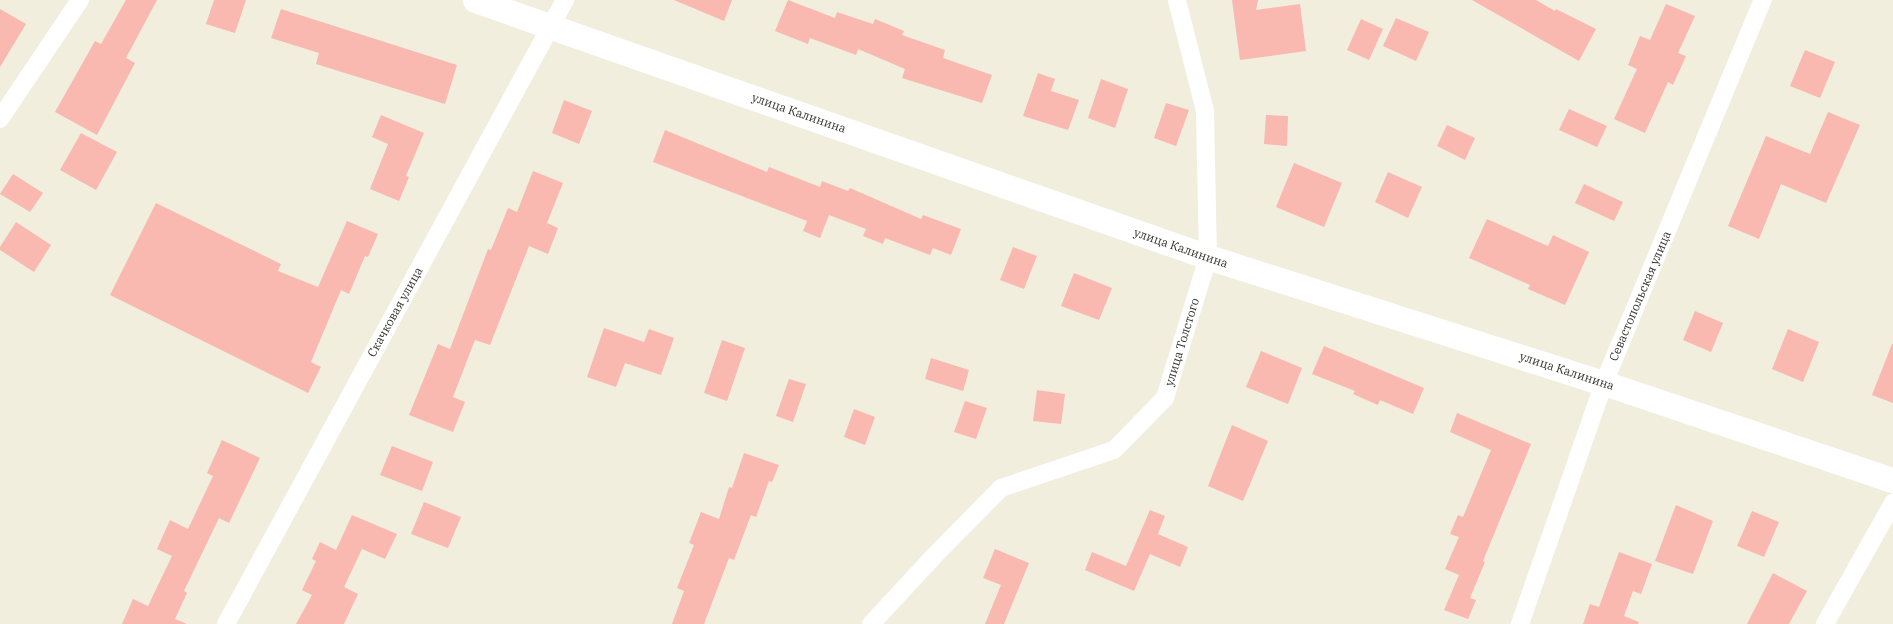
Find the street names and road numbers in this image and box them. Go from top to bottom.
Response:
street label: улица Калинина [750,90,848,136]
street label: улица Калинина [1132,225,1230,271]
street label: Севастопольская улица [1606,229,1674,363]
street label: Скачковая улица [364,265,426,359]
street label: улица Толстого [1162,296,1202,388]
street label: улица Калинина [1518,349,1616,393]

